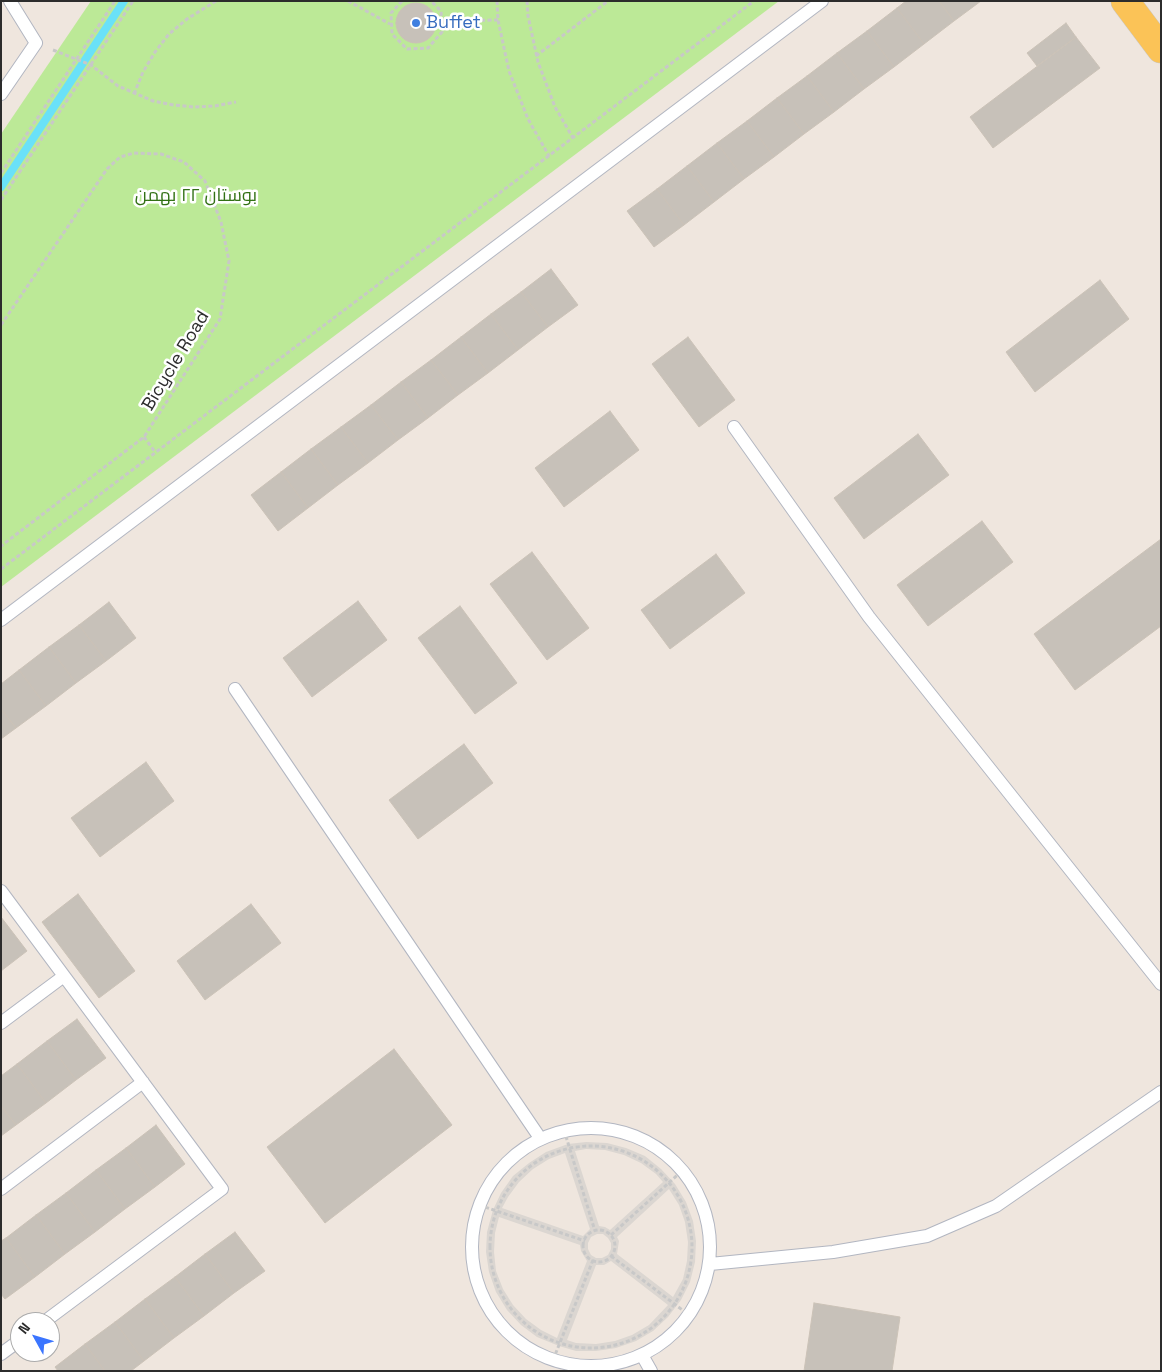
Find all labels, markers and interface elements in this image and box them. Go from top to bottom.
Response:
place label: Buffet [426,12,481,34]
marker: Buffet [410,17,422,29]
park label: بوستان ۲۲ بهمن [135,185,257,207]
street label: Bicycle Road [138,307,214,415]
north arrow [10,1312,60,1362]
text: N [14,1319,34,1338]

